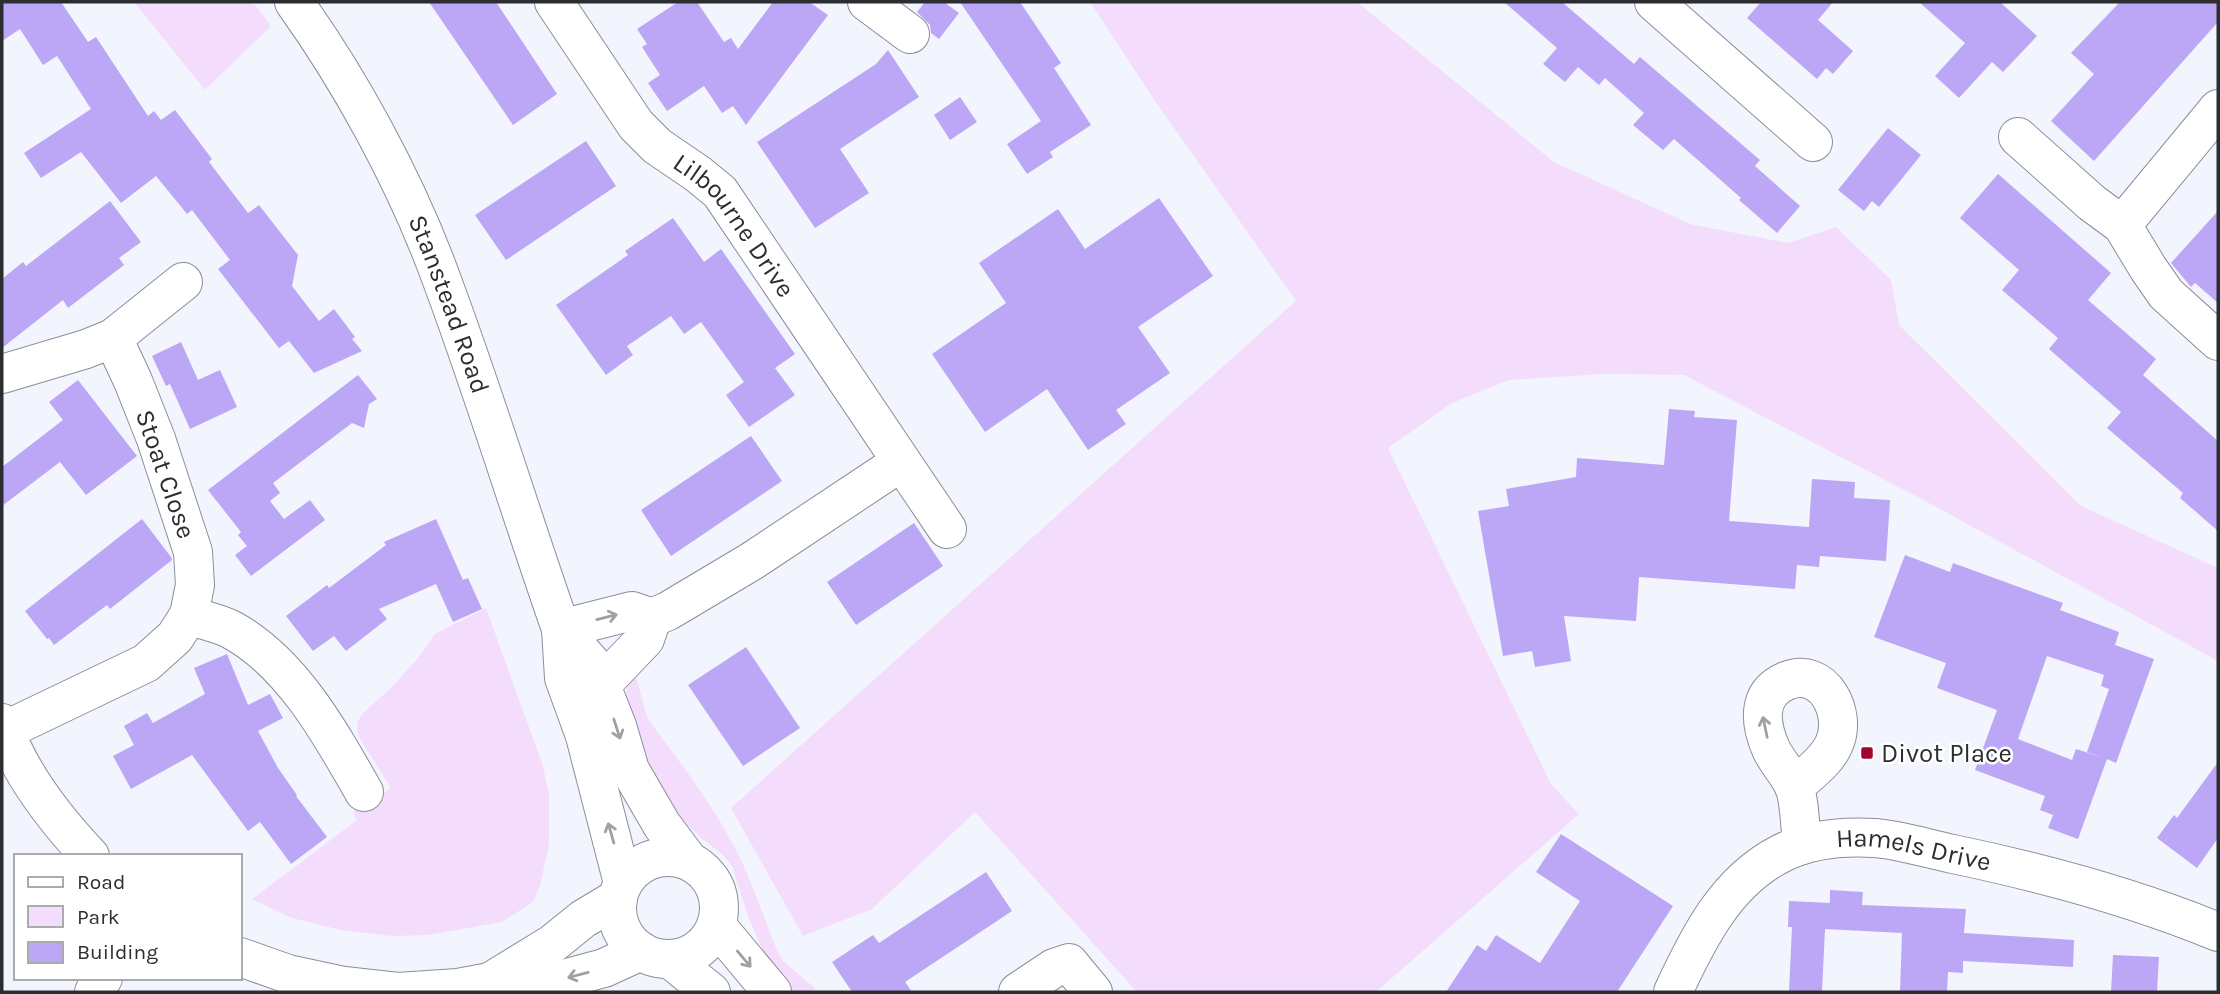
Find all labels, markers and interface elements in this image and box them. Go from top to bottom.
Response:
street label: Lilbourne Drive [667,147,801,303]
street label: Stanstead Road [402,210,496,398]
street label: Stoat Close [129,406,202,543]
one-way arrow [595,610,617,623]
one-way arrow [1757,716,1770,738]
one-way arrow [612,718,625,740]
place label: Divot Place [1881,738,2012,769]
marker: Divot Place [1859,745,1875,761]
one-way arrow [604,822,617,844]
street label: Hamels Drive [1835,822,1994,878]
legend [14,854,242,980]
text: Road [77,870,125,894]
text: Park [77,905,120,929]
text: Building [77,940,158,964]
one-way arrow [736,949,752,967]
one-way arrow [567,969,589,982]

